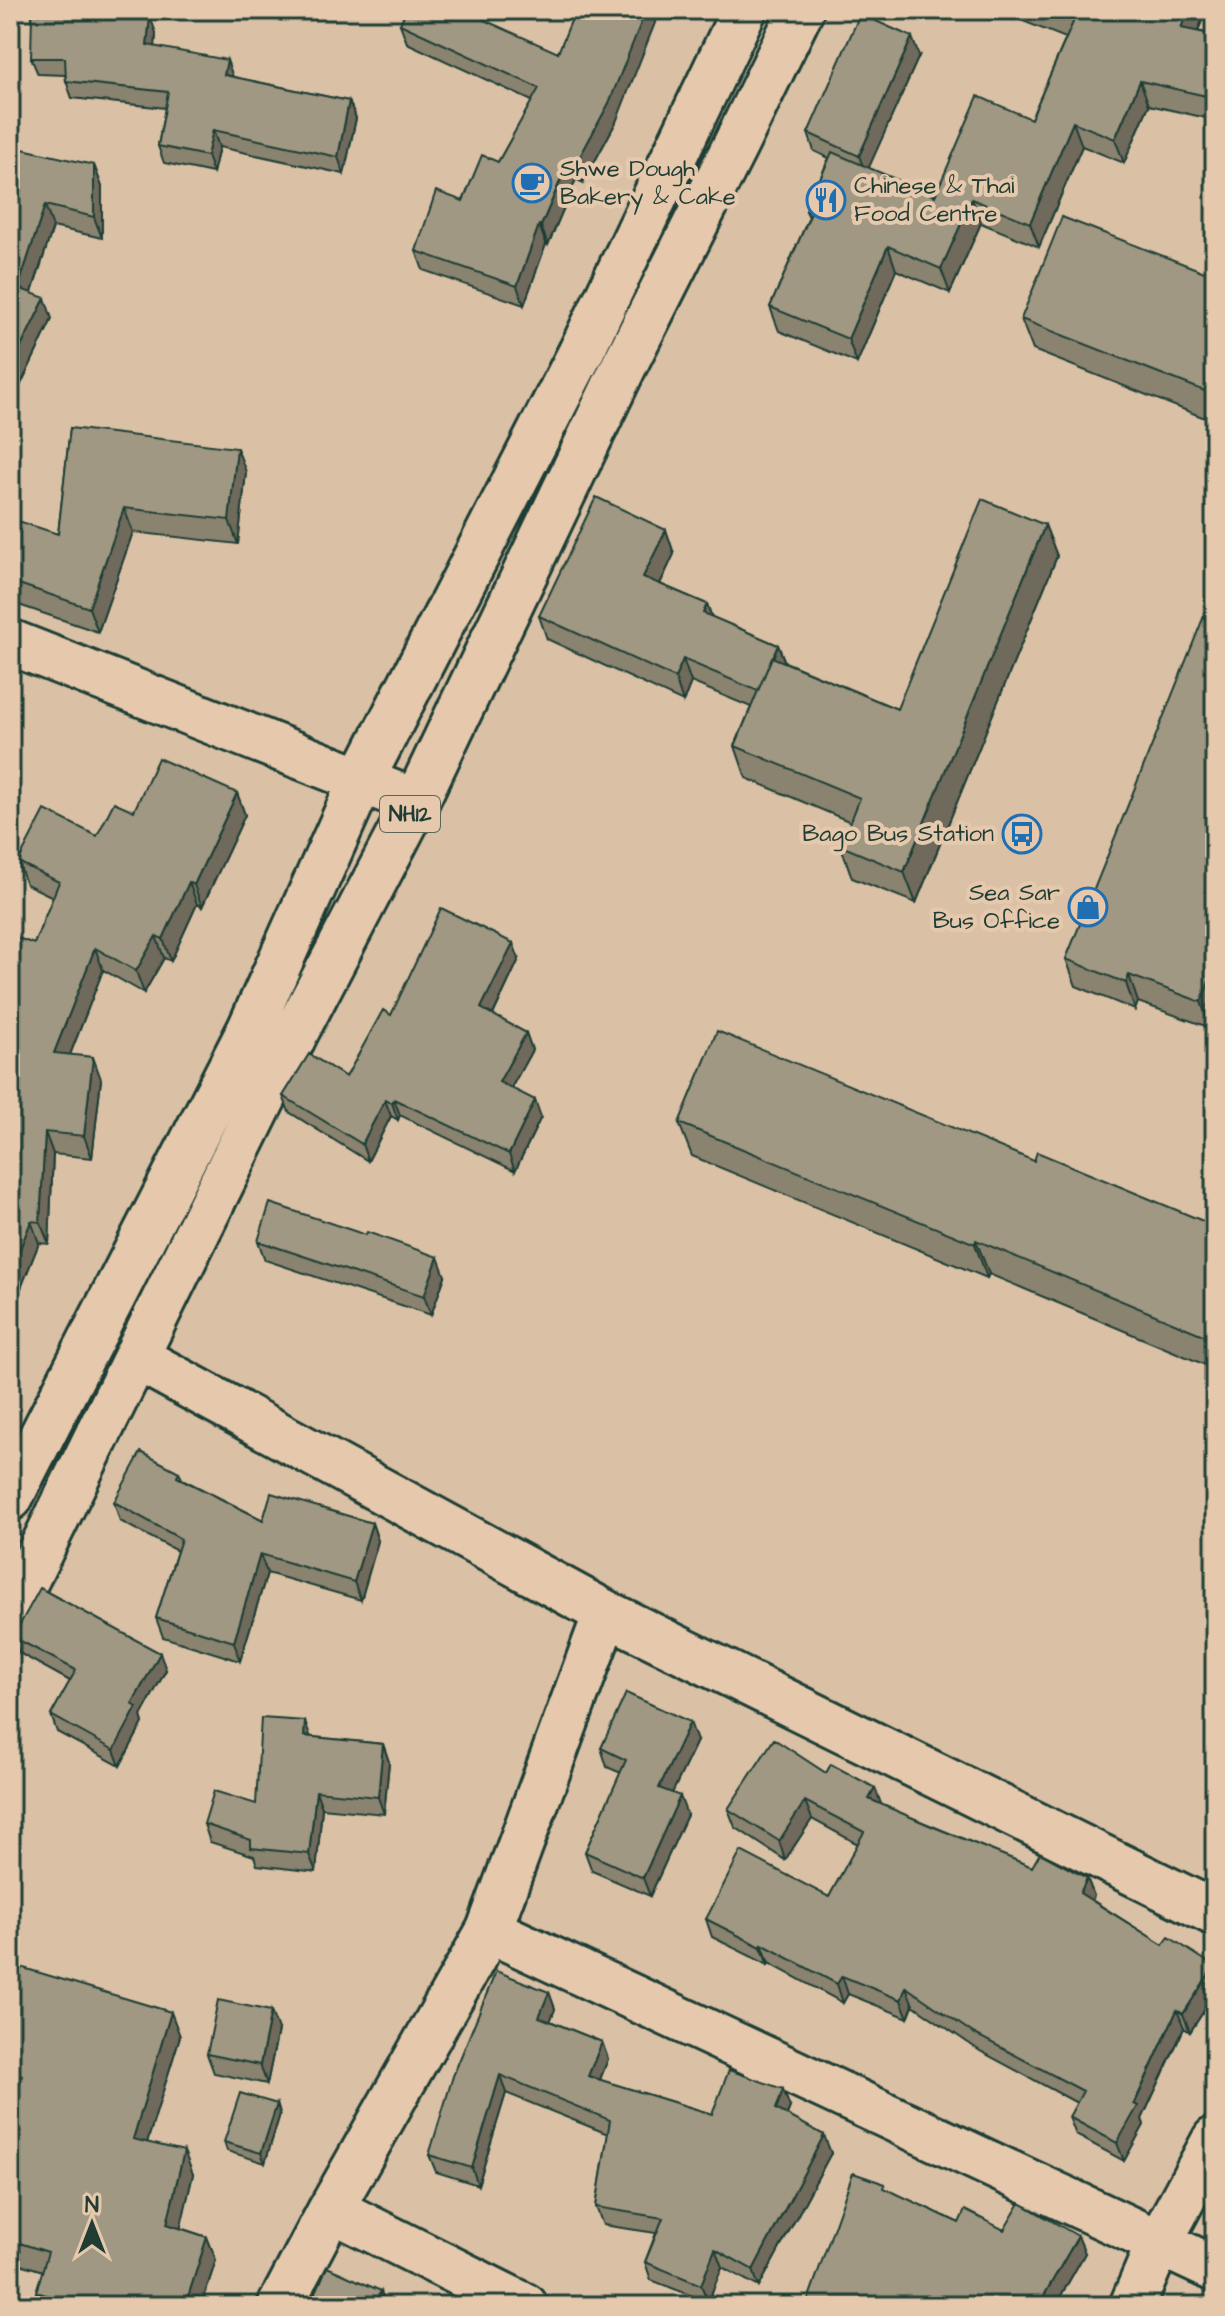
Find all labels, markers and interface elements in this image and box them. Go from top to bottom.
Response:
place label: Shwe Dough Bakery & Cake [560,152,736,215]
cafe icon: Shwe Dough Bakery & Cake [511,162,553,204]
place label: Chinese & Thai Food Centre [854,169,1015,231]
restaurant icon: Chinese & Thai Food Centre [805,179,847,221]
road number: NH12 [380,796,440,832]
bus stop icon: Bago Bus Station [1001,813,1043,855]
place label: Bago Bus Station [802,817,994,852]
place label: Sea Sar Bus Office [933,876,1060,938]
shop icon: Sea Sar Bus Office [1067,886,1109,928]
north arrow [52,2184,132,2264]
text: N [85,2190,99,2221]

